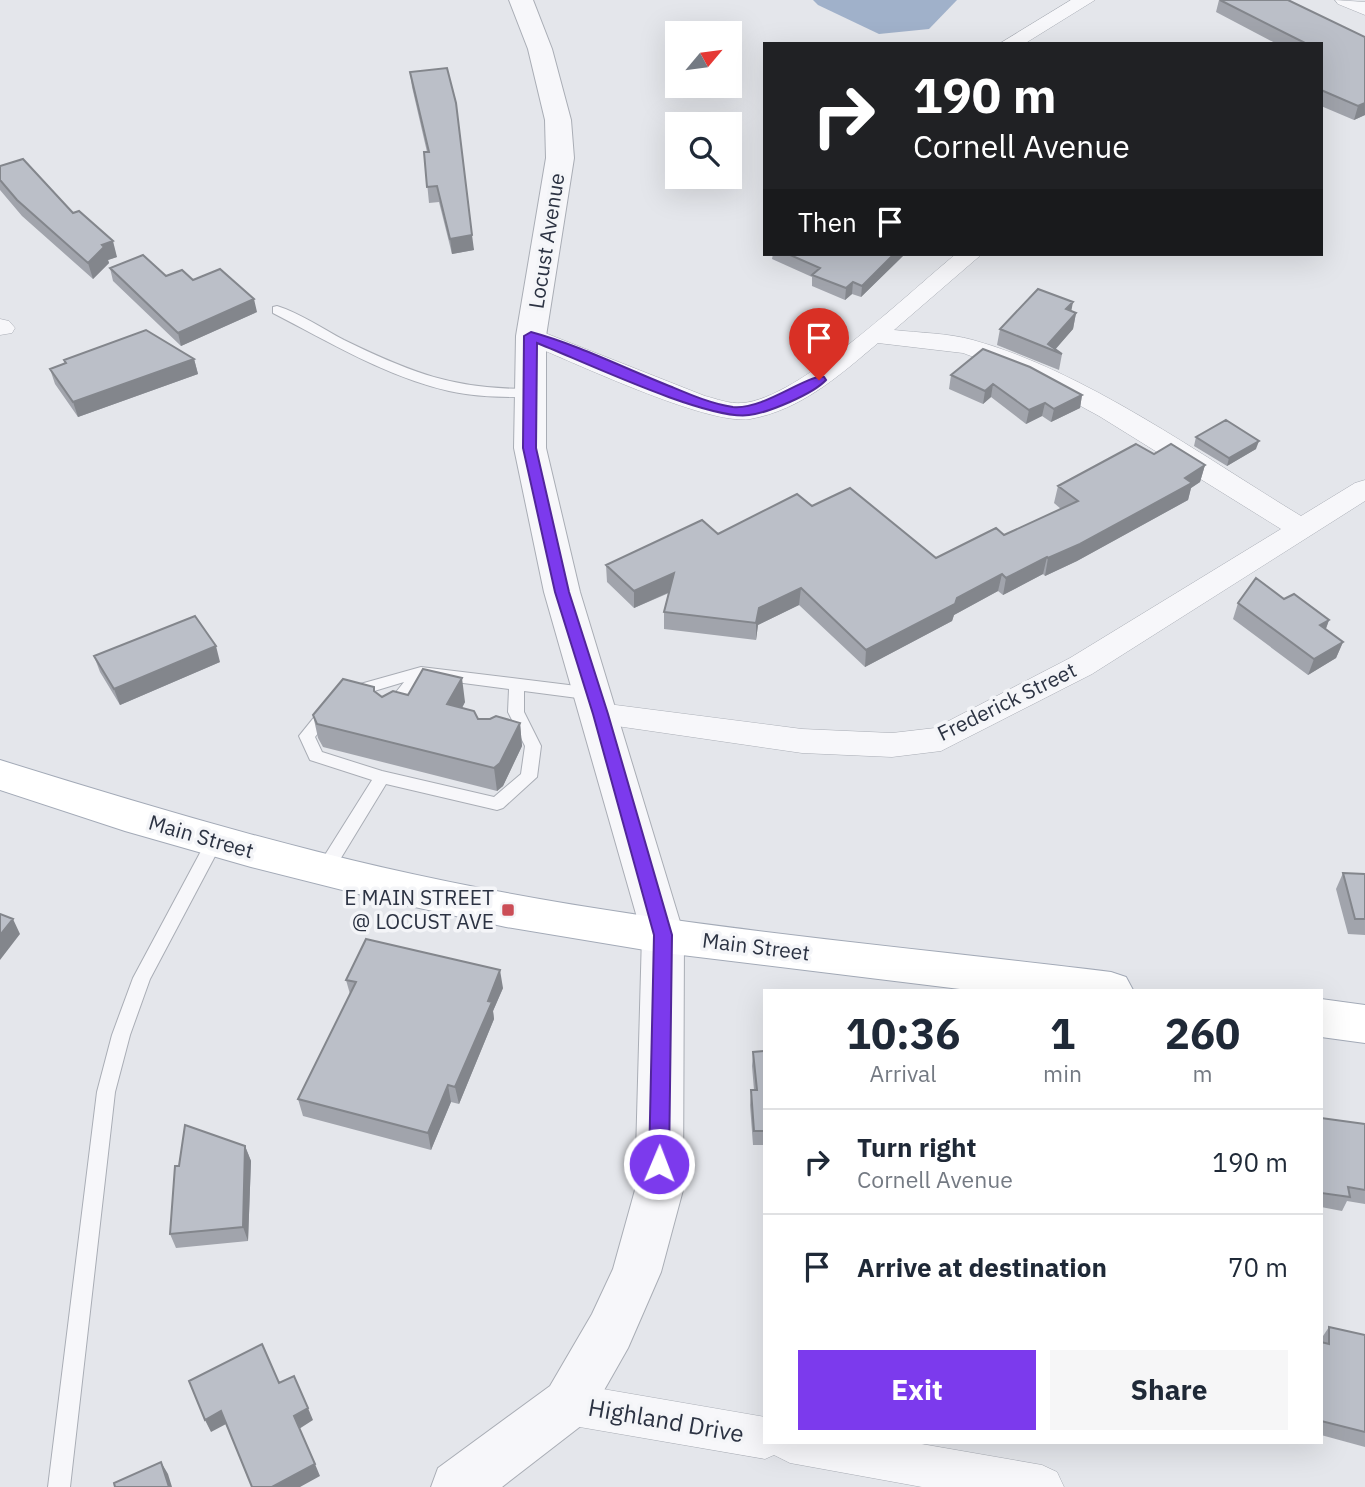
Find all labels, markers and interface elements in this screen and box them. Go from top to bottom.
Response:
north arrow [665,21,742,98]
map controls [665,21,742,189]
text: 190 m [913,63,1057,126]
icon: right [798,70,889,161]
button: search [665,112,742,189]
text: Cornell Avenue [913,125,1130,167]
street label: Locust Avenue [521,171,571,311]
icon: arrive [871,203,909,241]
text: Then [798,205,857,239]
pin [789,308,849,380]
icon: arrive [800,319,838,357]
street label: Frederick Street [932,655,1081,747]
street label: Main Street [146,808,257,864]
place label: E MAIN STREET @ LOCUST AVE [344,883,494,935]
marker: E MAIN STREET @ LOCUST AVE [500,902,516,918]
street label: Main Street [701,926,811,966]
text: 10:36 [846,1006,960,1061]
text: 1 [1050,1006,1075,1061]
text: 260 [1165,1006,1240,1061]
text: Arrival [870,1058,937,1088]
text: min [1043,1058,1082,1088]
text: m [1192,1058,1213,1088]
position arrow [622,1127,696,1201]
text: Turn right [857,1130,976,1164]
icon: right [798,1143,836,1181]
text: 190 m [1212,1145,1288,1179]
text: Cornell Avenue [857,1164,1013,1194]
icon: arrive [798,1248,836,1286]
text: Arrive at destination [857,1250,1107,1284]
text: 70 m [1228,1250,1288,1284]
button: Exit [798,1350,1036,1430]
button: Share [1050,1350,1288,1430]
street label: Highland Drive [586,1391,747,1449]

